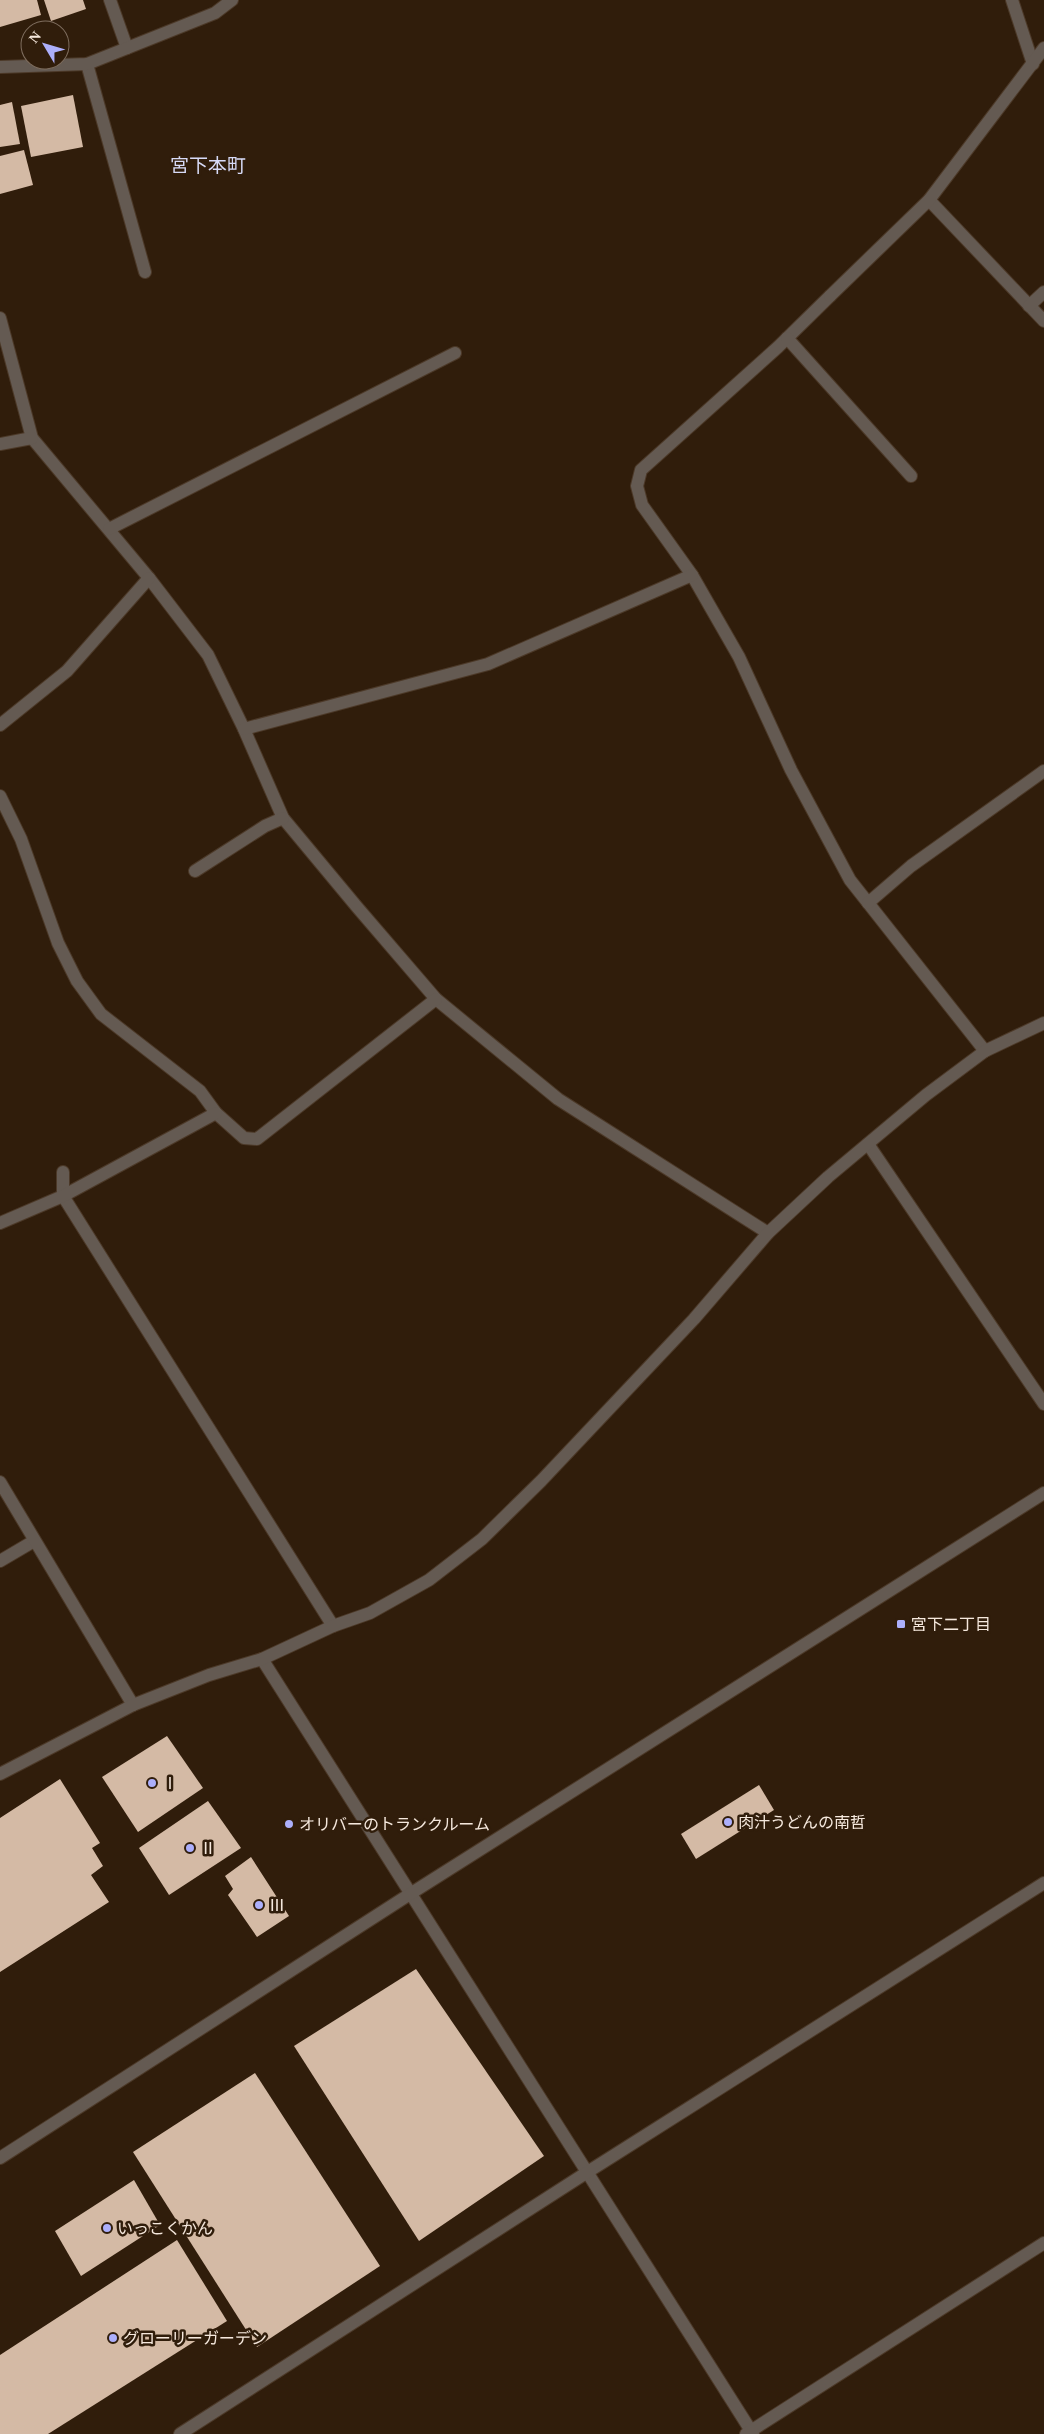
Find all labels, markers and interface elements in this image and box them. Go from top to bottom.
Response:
north arrow [20,20,70,70]
text: N [26,29,44,46]
district label: 宮下本町 [170,155,246,176]
place label: 宮下二丁目 [911,1616,991,1633]
marker: 宮下二丁目 [895,1618,907,1630]
place label: Ⅰ [162,1775,178,1792]
marker: Ⅰ [146,1777,158,1789]
place label: 肉汁うどんの南哲 [738,1814,866,1831]
place label: オリバーのトランクルーム [299,1816,490,1833]
marker: 肉汁うどんの南哲 [722,1816,734,1828]
marker: オリバーのトランクルーム [283,1818,295,1830]
place label: Ⅱ [200,1840,216,1857]
marker: Ⅱ [184,1842,196,1854]
place label: Ⅲ [269,1897,285,1914]
marker: Ⅲ [253,1899,265,1911]
place label: いっこくかん [117,2220,213,2237]
marker: いっこくかん [101,2222,113,2234]
place label: グローリーガーデン [123,2330,267,2347]
marker: グローリーガーデン [107,2332,119,2344]

